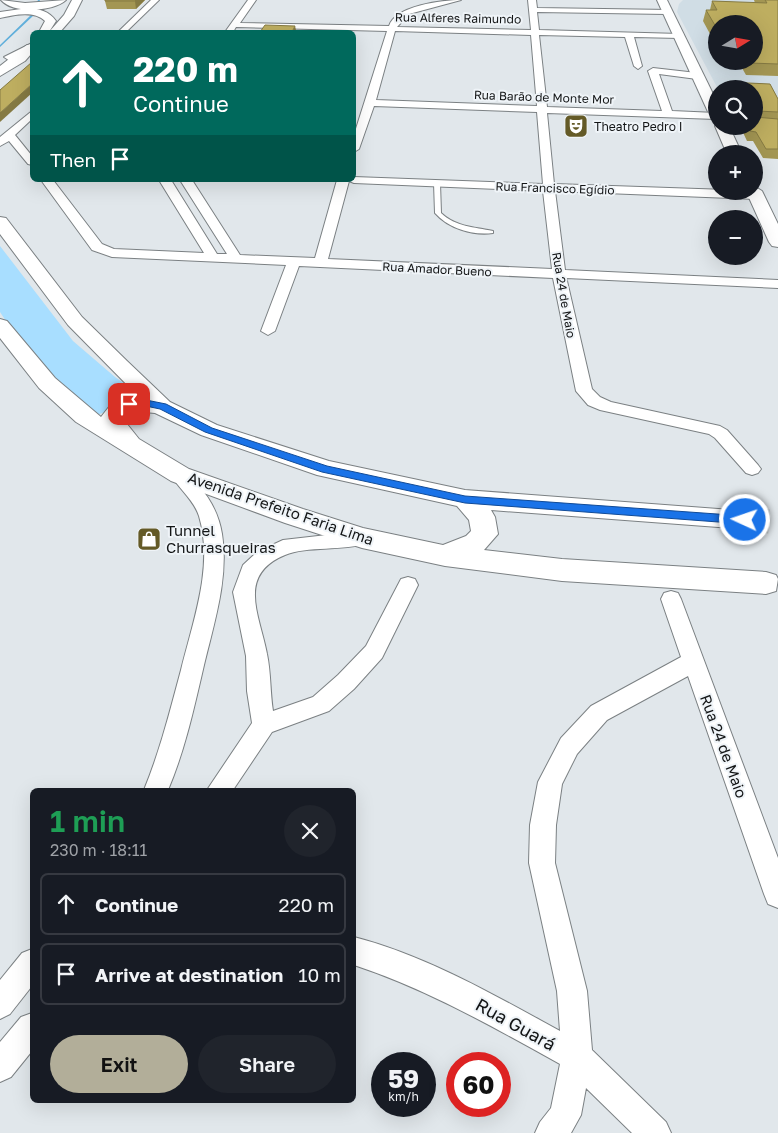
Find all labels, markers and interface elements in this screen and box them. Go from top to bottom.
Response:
street label: Rua Alferes Raimundo [395,9,521,27]
north arrow [708,15,762,70]
map controls [708,15,763,265]
text: 220 m [133,48,238,90]
icon: ahead [50,50,115,115]
button: search [708,80,763,135]
street label: Rua Barão de Monte Mor [474,87,615,107]
text: Continue [133,90,229,117]
theatre icon: Theatro Pedro I [563,113,589,139]
place label: Theatro Pedro I [594,119,683,134]
icon: arrive [106,145,134,173]
button: + [708,145,763,200]
text: Then [50,148,96,171]
street label: Rua Francisco Egídio [495,178,615,198]
button: − [708,210,763,265]
street label: Rua 24 de Maio [549,251,579,339]
street label: Rua Amador Bueno [382,259,492,279]
pin [108,383,150,425]
icon: arrive [115,390,143,418]
street label: Avenida Prefeito Faria Lima [186,468,376,548]
position arrow [718,493,770,545]
place label: Tunnel Churrasqueiras [166,521,276,556]
shop icon: Tunnel Churrasqueiras [136,526,162,552]
street label: Rua 24 de Maio [697,692,751,800]
text: 1 min [50,803,125,839]
button: close [284,805,336,857]
text: 230 m · 18:11 [50,840,147,860]
icon: ahead [52,890,80,918]
text: Continue [95,893,178,916]
text: 220 m [279,893,334,916]
icon: arrive [52,960,80,988]
text: Arrive at destination [95,963,283,986]
text: 10 m [298,963,341,986]
street label: Rua Guará [472,993,560,1055]
button: Exit [50,1035,188,1093]
button: Share [198,1035,336,1093]
speed limit sign: 60 [446,1052,511,1117]
text: 59 [388,1063,419,1094]
text: km/h [388,1089,419,1104]

